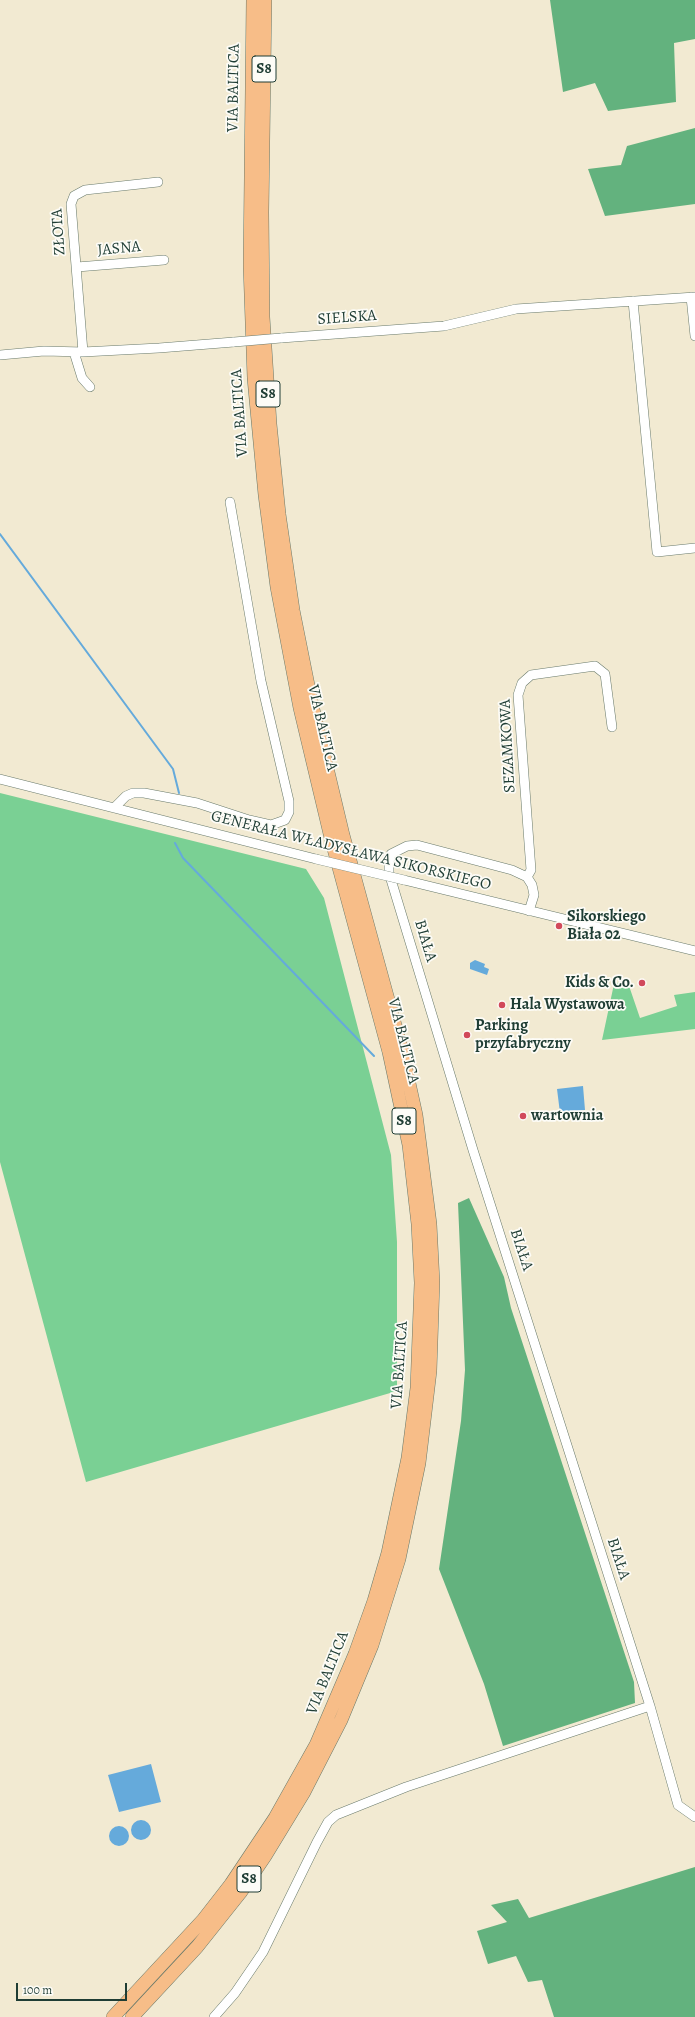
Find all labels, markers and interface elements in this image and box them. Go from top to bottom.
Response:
street label: VIA BALTICA [224,44,244,132]
road number: S8 [252,56,276,82]
street label: ZŁOTA [48,208,70,256]
street label: JASNA [96,238,142,260]
street label: SIELSKA [317,306,377,330]
street label: VIA BALTICA [227,368,253,458]
road number: S8 [256,381,280,407]
street label: VIA BALTICA [303,683,341,773]
street label: SEZAMKOWA [496,699,520,793]
street label: GENERAŁA WŁADYSŁAWA SIKORSKIEGO [209,807,493,895]
place label: Sikorskiego Biała 02 [567,907,646,945]
street label: BIAŁA [410,918,440,964]
marker: Sikorskiego Biała 02 [554,921,564,931]
place label: Kids & Co. [565,973,634,993]
marker: Kids & Co. [637,978,647,988]
place label: Hala Wystawowa [510,995,625,1015]
street label: VIA BALTICA [383,996,423,1086]
marker: Hala Wystawowa [497,1000,507,1010]
place label: Parking przyfabryczny [475,1016,571,1054]
marker: Parking przyfabryczny [462,1030,472,1040]
place label: wartownia [531,1106,603,1126]
road number: S8 [392,1108,416,1134]
marker: wartownia [518,1111,528,1121]
street label: BIAŁA [505,1227,537,1273]
street label: VIA BALTICA [387,1320,413,1410]
street label: BIAŁA [602,1536,634,1582]
street label: VIA BALTICA [303,1629,353,1717]
road number: S8 [237,1866,261,1892]
scale bar [18,1975,129,2001]
text: 100 m [23,1982,52,1998]

